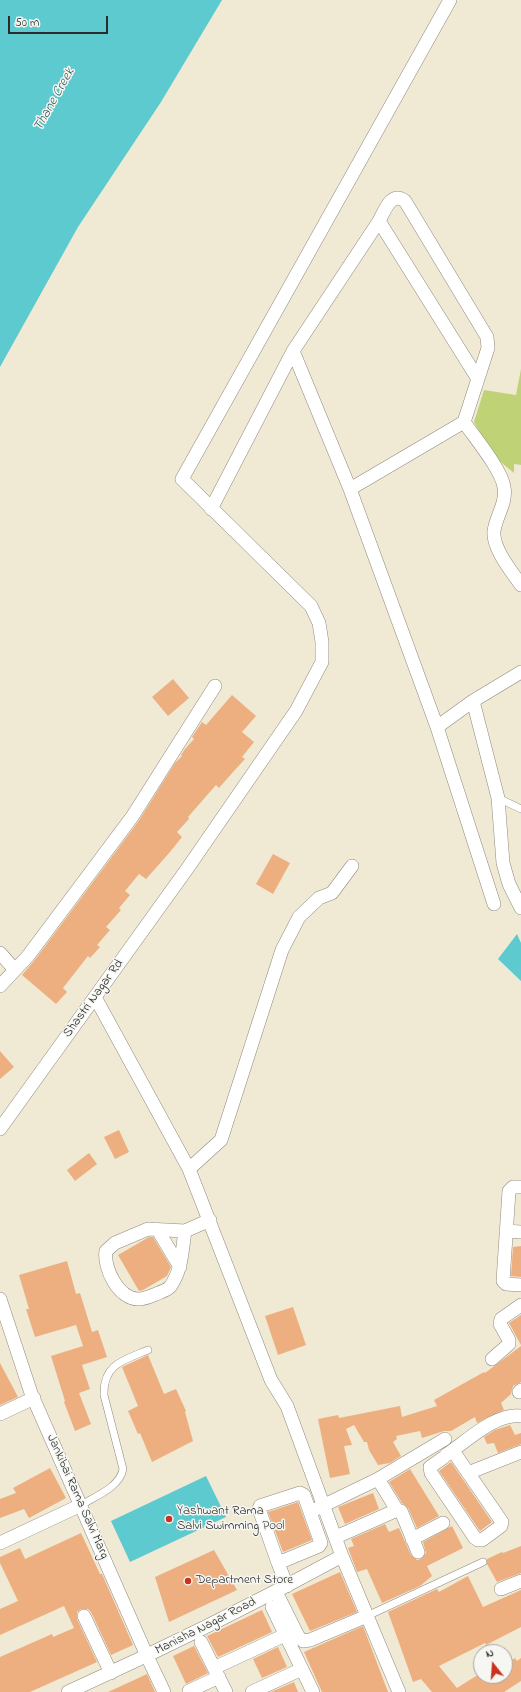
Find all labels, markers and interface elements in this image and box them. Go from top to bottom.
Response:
scale bar [10,8,110,34]
text: 50 m [15,14,39,32]
water label: Thane Creek [31,65,79,135]
street label: Shastri Nagar Rd [60,957,128,1041]
street label: Jankibai Rama Salvi Marg [42,1432,112,1562]
place label: Yashwant Rama Salvi Swimming Pool [177,1504,284,1535]
marker: Yashwant Rama Salvi Swimming Pool [164,1514,174,1524]
place label: Department Store [196,1573,293,1589]
marker: Department Store [183,1576,193,1586]
street label: Manisha Nagar Road [153,1595,259,1659]
north arrow [473,1644,513,1684]
text: N [484,1645,496,1662]

